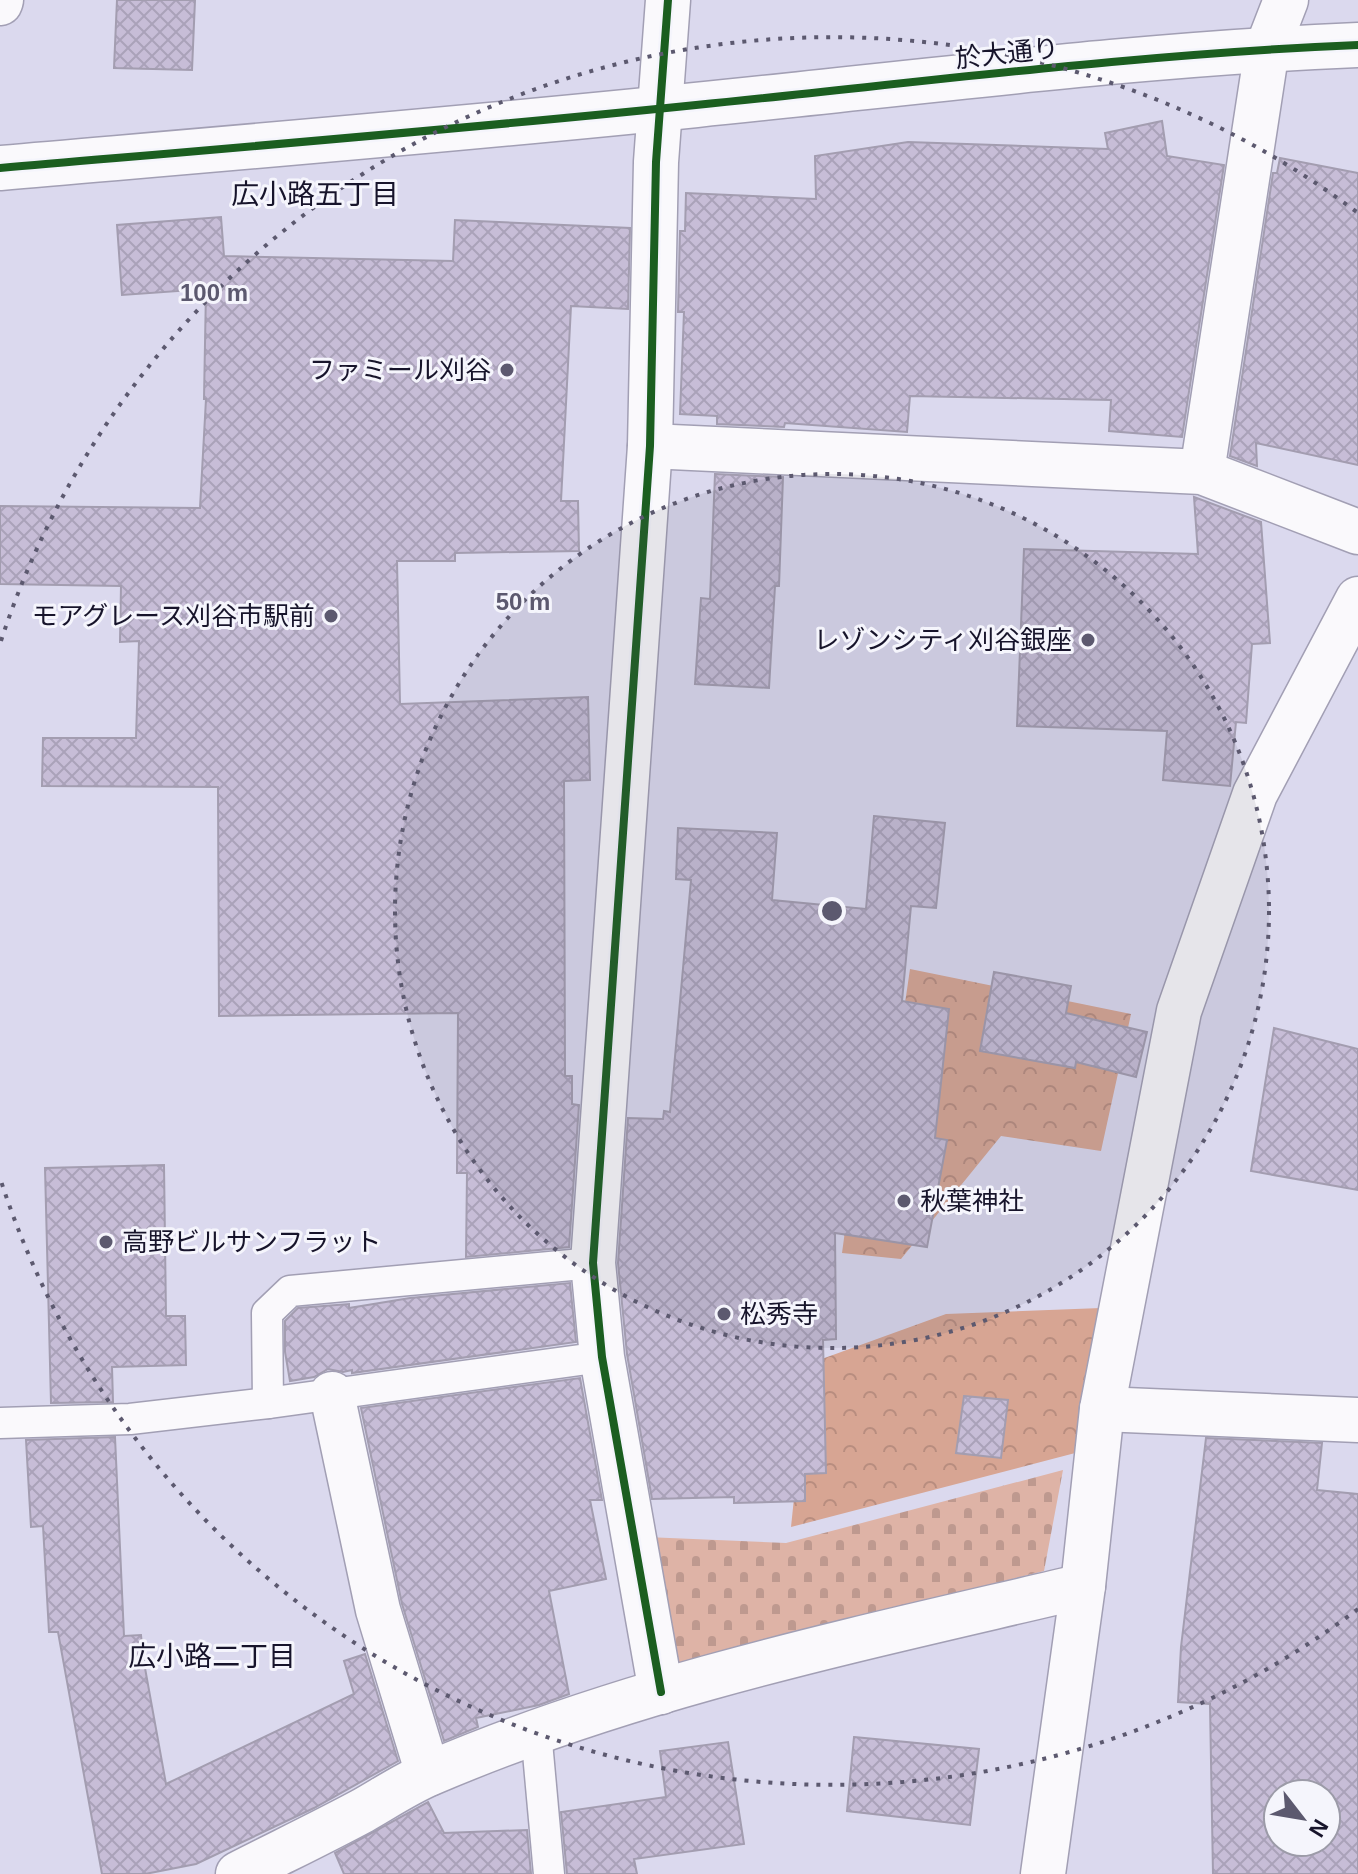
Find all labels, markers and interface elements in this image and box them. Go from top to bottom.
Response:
street label: 於大通り [954,33,1060,73]
district label: 広小路五丁目 [231,179,399,210]
text: 100 m [180,279,248,306]
place label: ファミール刈谷 [309,355,491,385]
marker: ファミール刈谷 [498,361,516,379]
text: 50 m [496,588,550,615]
place label: モアグレース刈谷市駅前 [32,601,315,631]
marker: モアグレース刈谷市駅前 [322,607,340,625]
place label: レゾンシティ刈谷銀座 [814,625,1072,655]
marker: レゾンシティ刈谷銀座 [1079,631,1097,649]
centre of rings [818,897,846,925]
place label: 秋葉神社 [920,1186,1024,1216]
marker: 秋葉神社 [895,1192,913,1210]
place label: 高野ビルサンフラット [122,1227,381,1257]
marker: 高野ビルサンフラット [97,1233,115,1251]
place label: 松秀寺 [740,1299,818,1329]
marker: 松秀寺 [715,1305,733,1323]
district label: 広小路二丁目 [128,1641,296,1672]
north arrow [1262,1778,1342,1858]
text: N [1304,1815,1334,1841]

